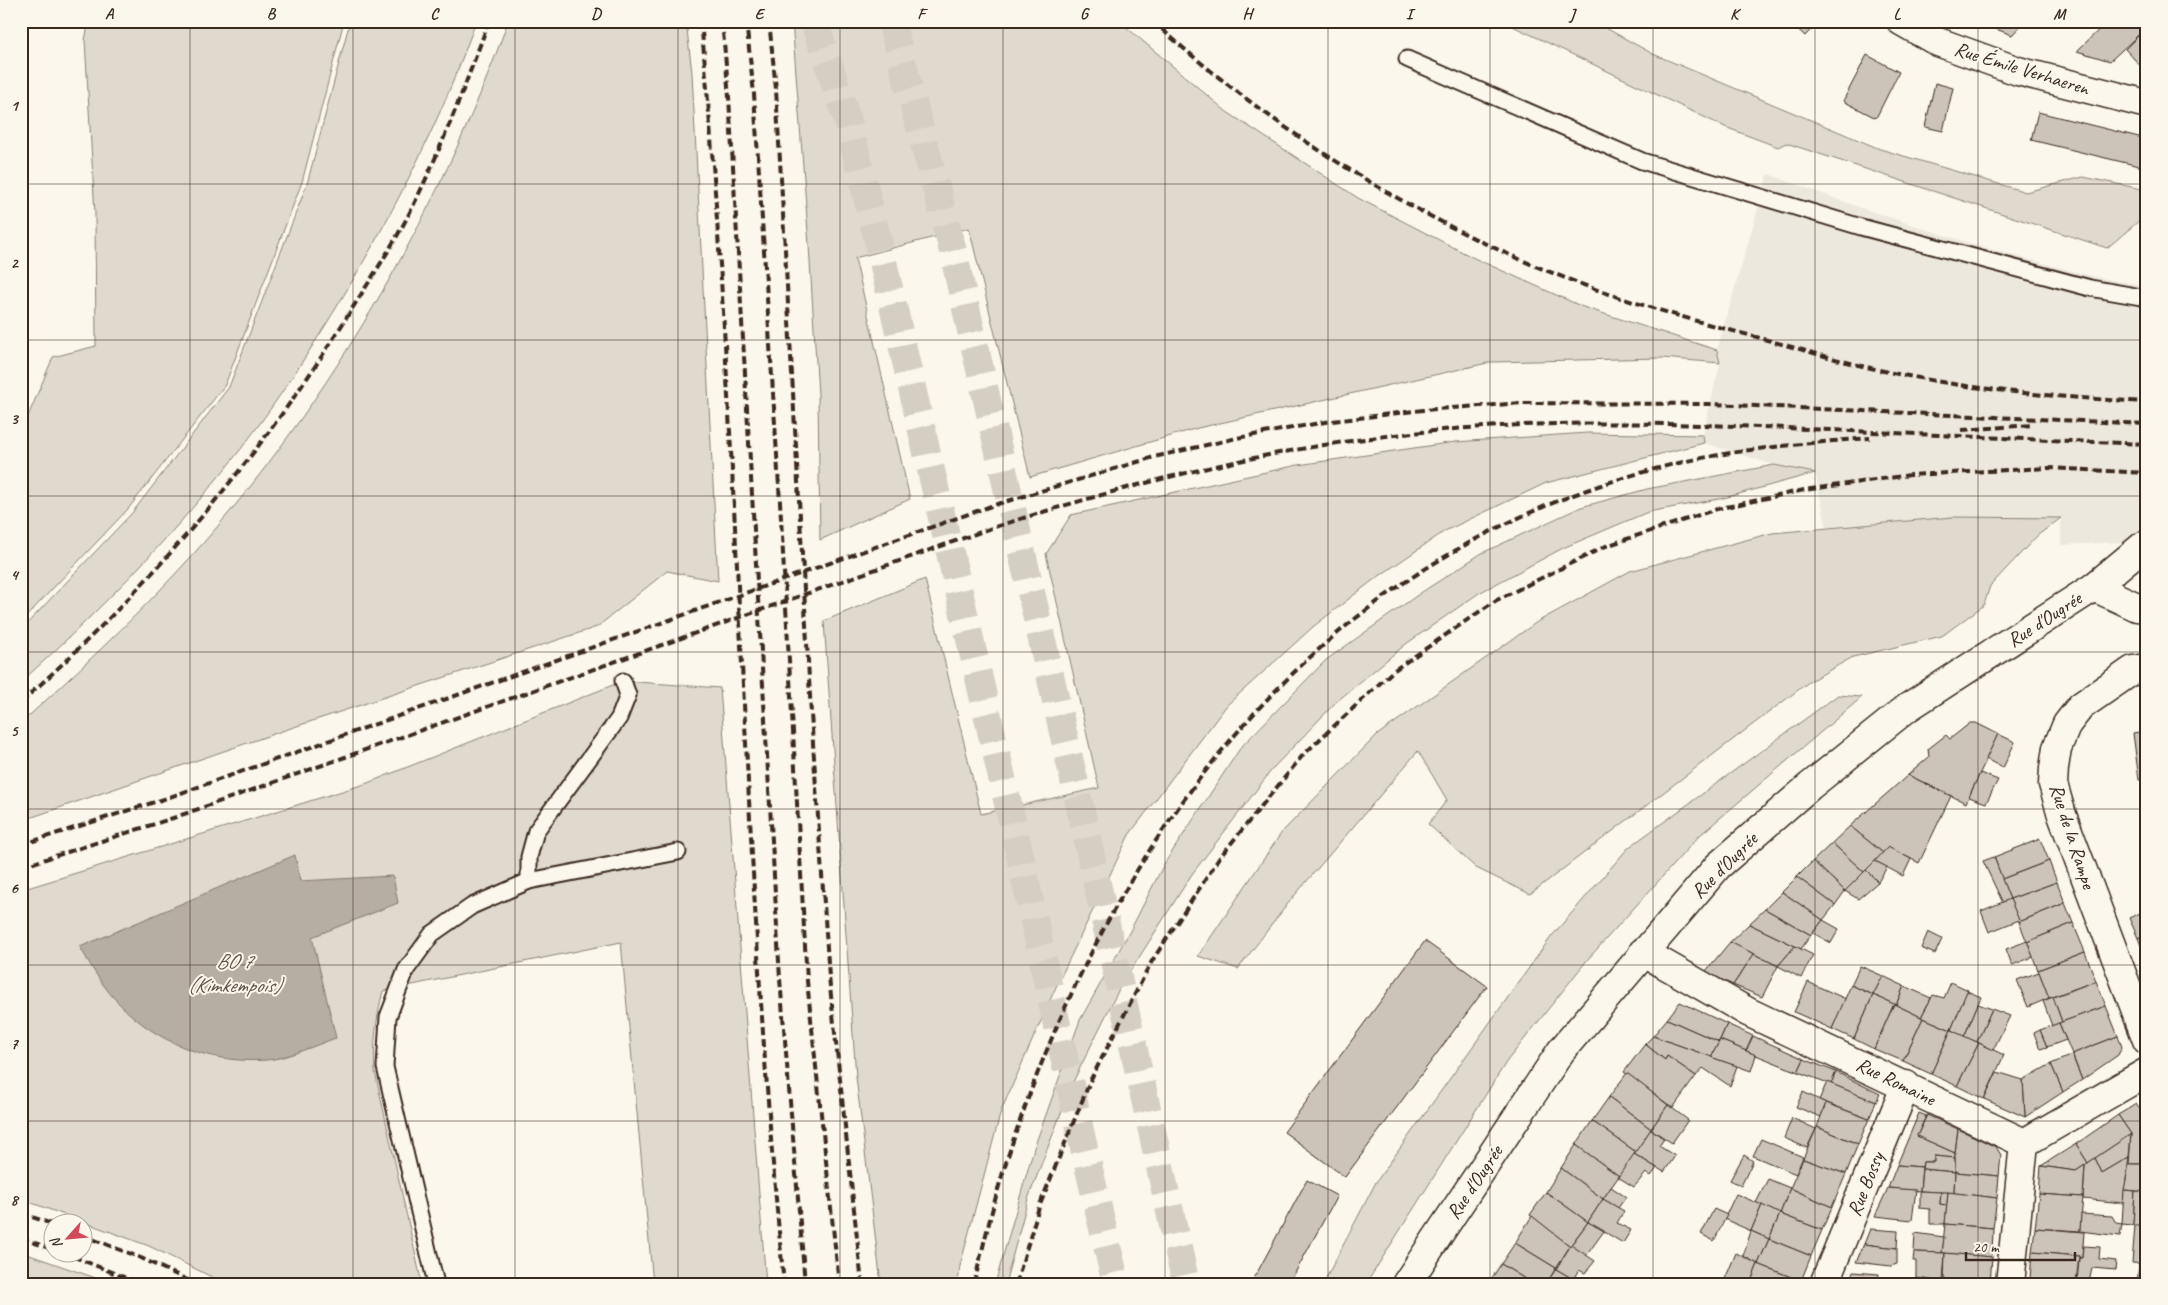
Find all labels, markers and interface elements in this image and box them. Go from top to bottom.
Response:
text: A [105,4,115,24]
text: B [267,4,277,24]
text: C [430,4,440,24]
text: D [591,4,602,24]
text: E [755,4,766,24]
text: F [917,4,928,24]
text: G [1080,4,1090,24]
text: H [1242,4,1254,24]
text: I [1406,4,1416,24]
text: J [1568,4,1577,24]
text: K [1730,4,1742,24]
text: L [1894,4,1902,24]
text: M [2053,4,2067,24]
street label: Rue Émile Verhaeren [1951,36,2093,101]
text: 1 [10,96,19,116]
text: 2 [10,253,19,273]
text: 3 [10,409,19,429]
text: 4 [10,565,19,585]
street label: Rue d'Ougrée [2002,585,2087,653]
text: 5 [11,721,20,741]
street label: Rue de la Rampe [2044,781,2102,893]
street label: Rue d'Ougrée [1686,826,1764,904]
text: 6 [10,878,19,898]
water label: BO 7 (Kimkempois) [188,948,286,998]
text: 7 [10,1034,19,1054]
street label: Rue Romaine [1852,1052,1941,1112]
street label: Rue d'Ougrée [1441,1139,1509,1224]
street label: Rue Bossy [1841,1147,1890,1220]
text: 8 [10,1190,19,1210]
north arrow [42,1212,92,1262]
scale bar [1966,1230,2074,1262]
text: N [46,1234,66,1251]
text: 20 m [1973,1238,2000,1257]

